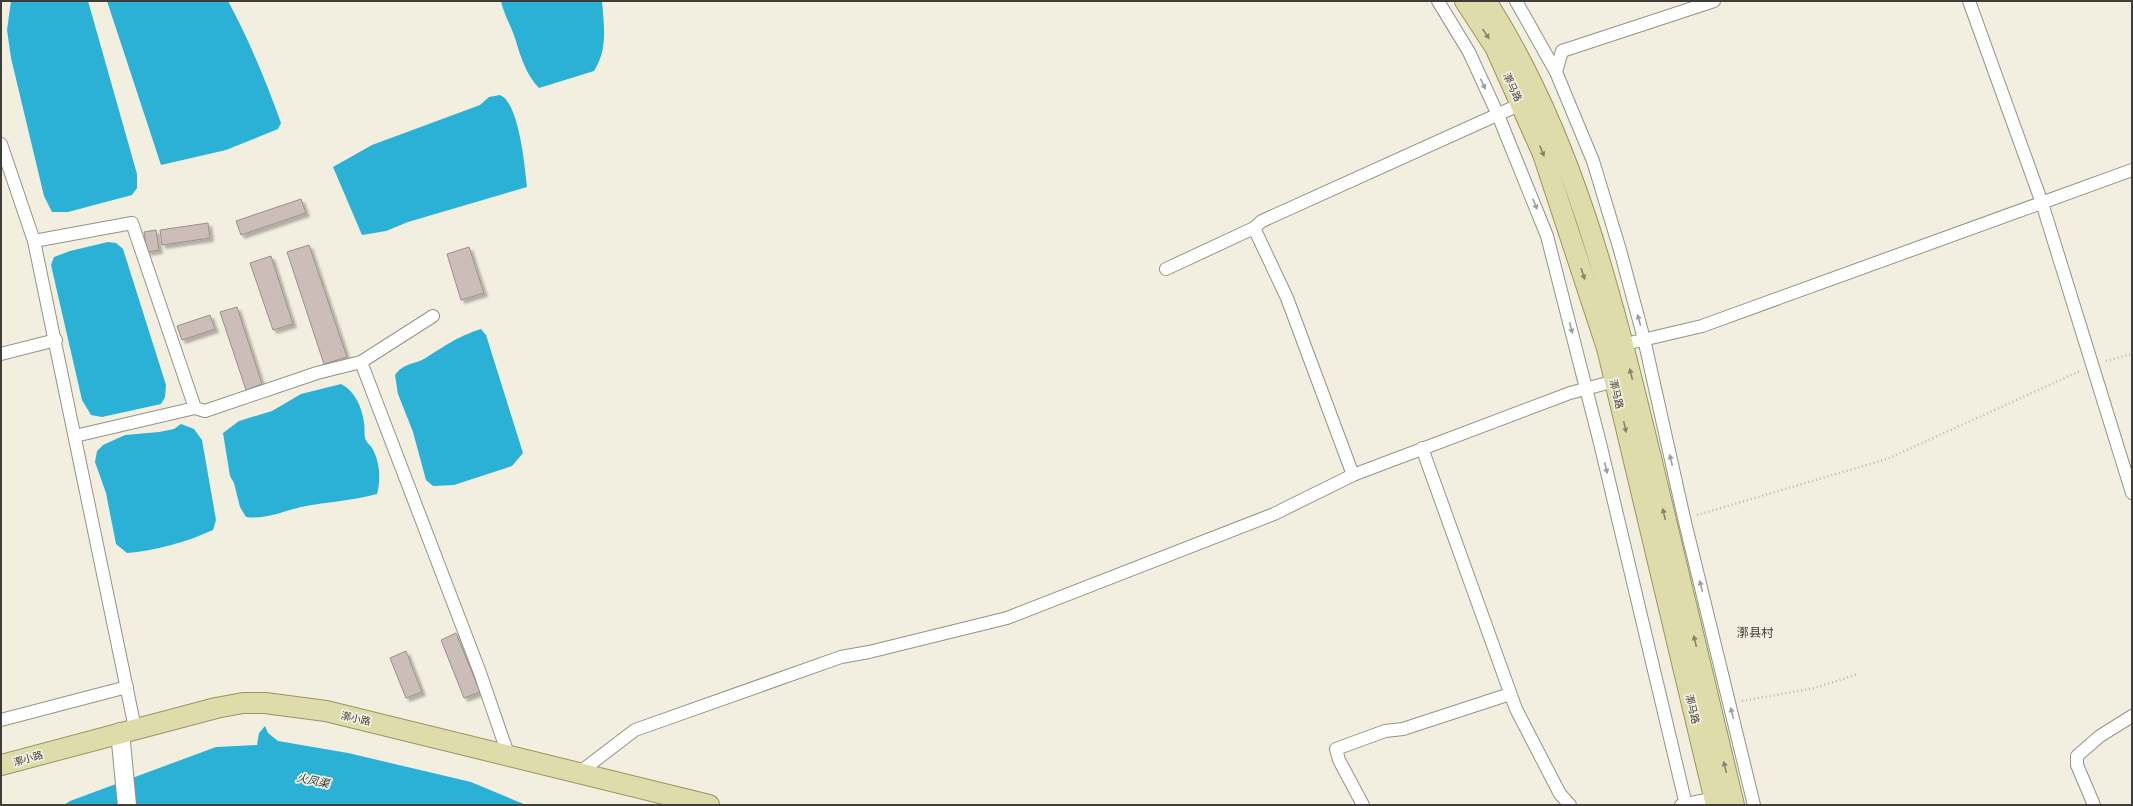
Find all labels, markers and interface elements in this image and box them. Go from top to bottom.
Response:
one-way arrow [1482,29,1490,39]
street label: 漷马路 [1500,70,1526,104]
one-way arrow [1480,79,1486,90]
one-way arrow [1539,146,1545,158]
one-way arrow [1532,198,1538,210]
one-way arrow [1580,269,1586,281]
one-way arrow [1636,313,1642,325]
one-way arrow [1568,323,1574,335]
one-way arrow [1627,368,1633,380]
street label: 漷马路 [1607,378,1627,410]
one-way arrow [1623,420,1629,433]
one-way arrow [1668,454,1674,466]
one-way arrow [1603,462,1609,474]
one-way arrow [1661,508,1667,520]
one-way arrow [1698,580,1704,592]
district label: 漷县村 [1737,624,1774,641]
one-way arrow [1691,634,1697,647]
street label: 漷马路 [1683,693,1703,725]
one-way arrow [1729,706,1735,718]
street label: 漷小路 [340,708,372,728]
street label: 漷小路 [12,747,44,769]
one-way arrow [1721,761,1727,773]
water label: 火凤渠 [295,769,333,791]

